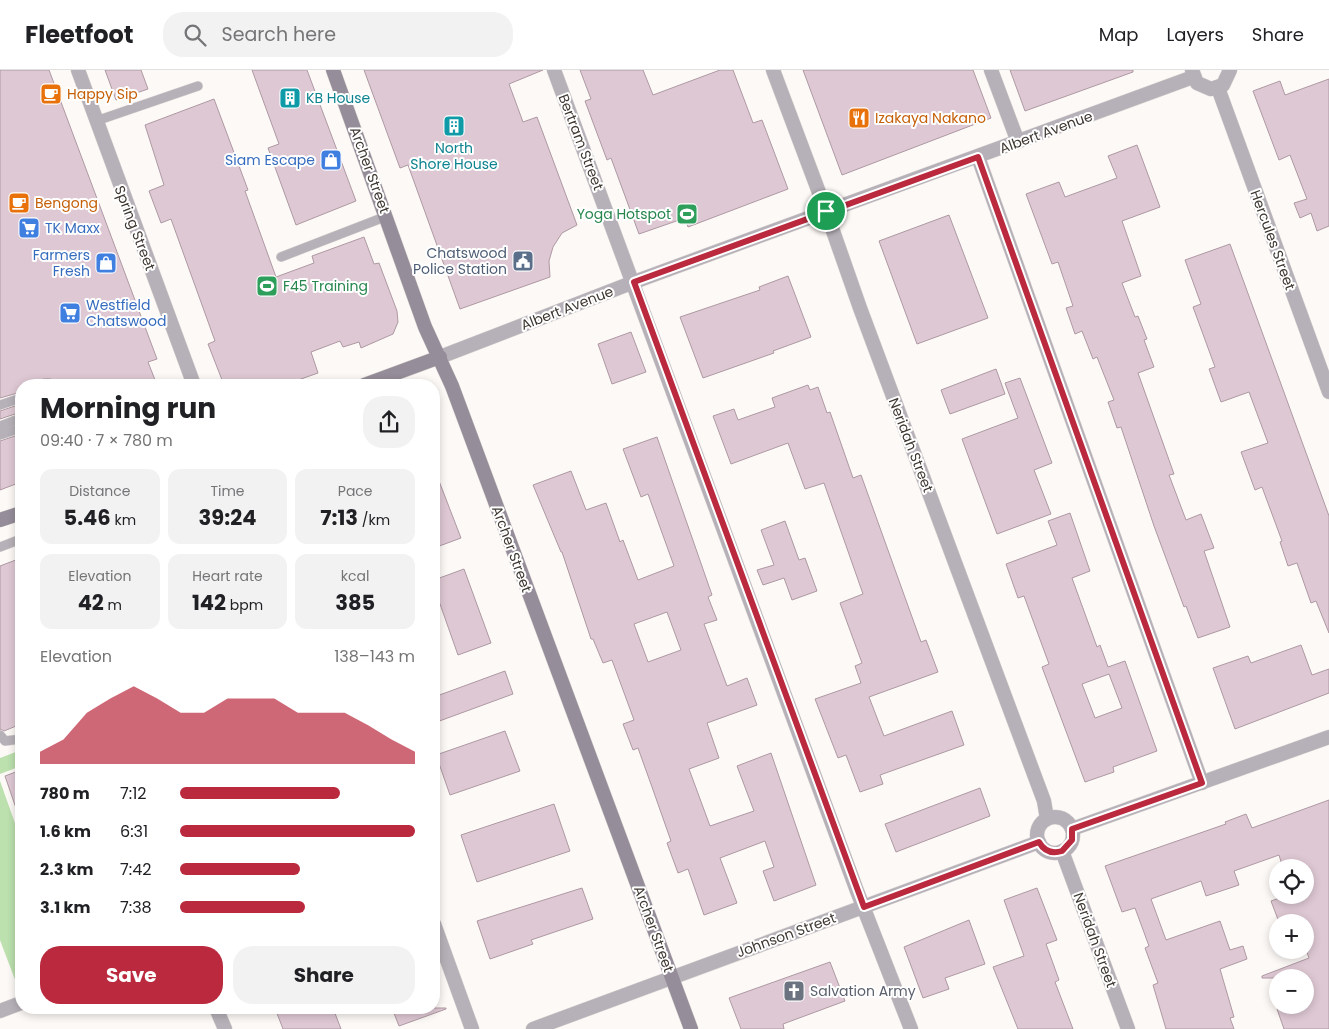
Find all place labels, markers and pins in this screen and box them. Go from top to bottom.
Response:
cafe icon: Happy Sip [39,82,63,106]
place label: Happy Sip [67,84,138,104]
building icon: KB House [278,86,302,110]
place label: KB House [306,88,371,108]
restaurant icon: Izakaya Nakano [847,106,871,130]
place label: Izakaya Nakano [875,108,986,128]
building icon: North Shore House [442,114,466,138]
place label: North Shore House [410,138,498,174]
shop icon: Siam Escape [319,148,343,172]
place label: Siam Escape [225,150,315,170]
pin [805,190,847,232]
cafe icon: Bengong [7,191,31,215]
place label: Bengong [35,193,98,213]
sports icon: Yoga Hotspot [675,202,699,226]
place label: Yoga Hotspot [577,204,671,224]
supermarket icon: TK Maxx [17,216,41,240]
place label: TK Maxx [45,218,100,238]
place label: Chatswood Police Station [413,243,507,279]
place label: Farmers Fresh [33,245,90,281]
public building icon: Chatswood Police Station [511,249,535,273]
shop icon: Farmers Fresh [94,251,118,275]
sports icon: F45 Training [255,274,279,298]
place label: F45 Training [283,276,368,296]
place label: Westfield Chatswood [86,295,167,331]
supermarket icon: Westfield Chatswood [58,301,82,325]
church icon: Salvation Army [782,979,806,1003]
place label: Salvation Army [810,981,916,1001]

